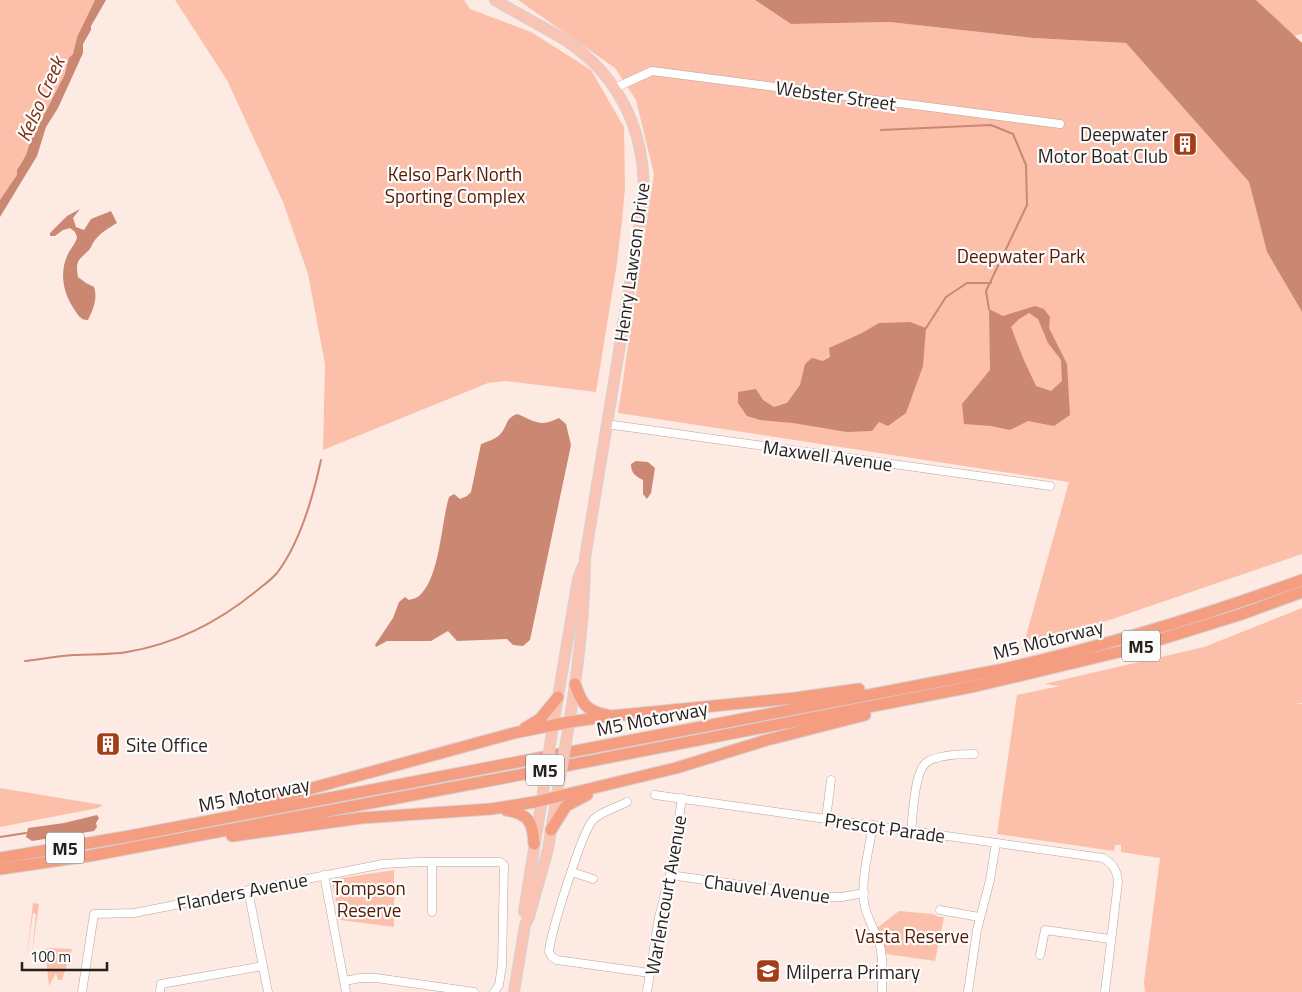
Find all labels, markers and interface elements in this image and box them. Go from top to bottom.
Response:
water label: Kelso Creek [8,50,73,146]
street label: Webster Street [774,72,898,118]
place label: Deepwater Motor Boat Club [1038,119,1168,170]
building icon: Deepwater Motor Boat Club [1172,131,1198,157]
park label: Kelso Park North Sporting Complex [385,159,526,210]
street label: Henry Lawson Drive [605,181,657,343]
park label: Deepwater Park [957,241,1085,270]
street label: Maxwell Avenue [761,432,895,478]
street label: M5 Motorway [990,611,1106,667]
road number: M5 [1122,630,1160,661]
street label: M5 Motorway [594,693,710,743]
place label: Site Office [126,730,208,759]
building icon: Site Office [95,731,121,757]
road number: M5 [526,754,564,786]
street label: M5 Motorway [196,769,312,819]
street label: Prescot Parade [823,804,947,850]
street label: Warlencourt Avenue [637,813,693,977]
road number: M5 [46,832,84,864]
street label: Flanders Avenue [174,864,310,918]
street label: Chauvel Avenue [702,866,832,910]
park label: Tompson Reserve [332,873,406,924]
park label: Vasta Reserve [855,921,969,950]
scale bar [22,940,108,972]
text: 100 m [30,945,71,968]
place label: Milperra Primary [786,957,920,986]
school or university icon: Milperra Primary [755,958,781,984]

